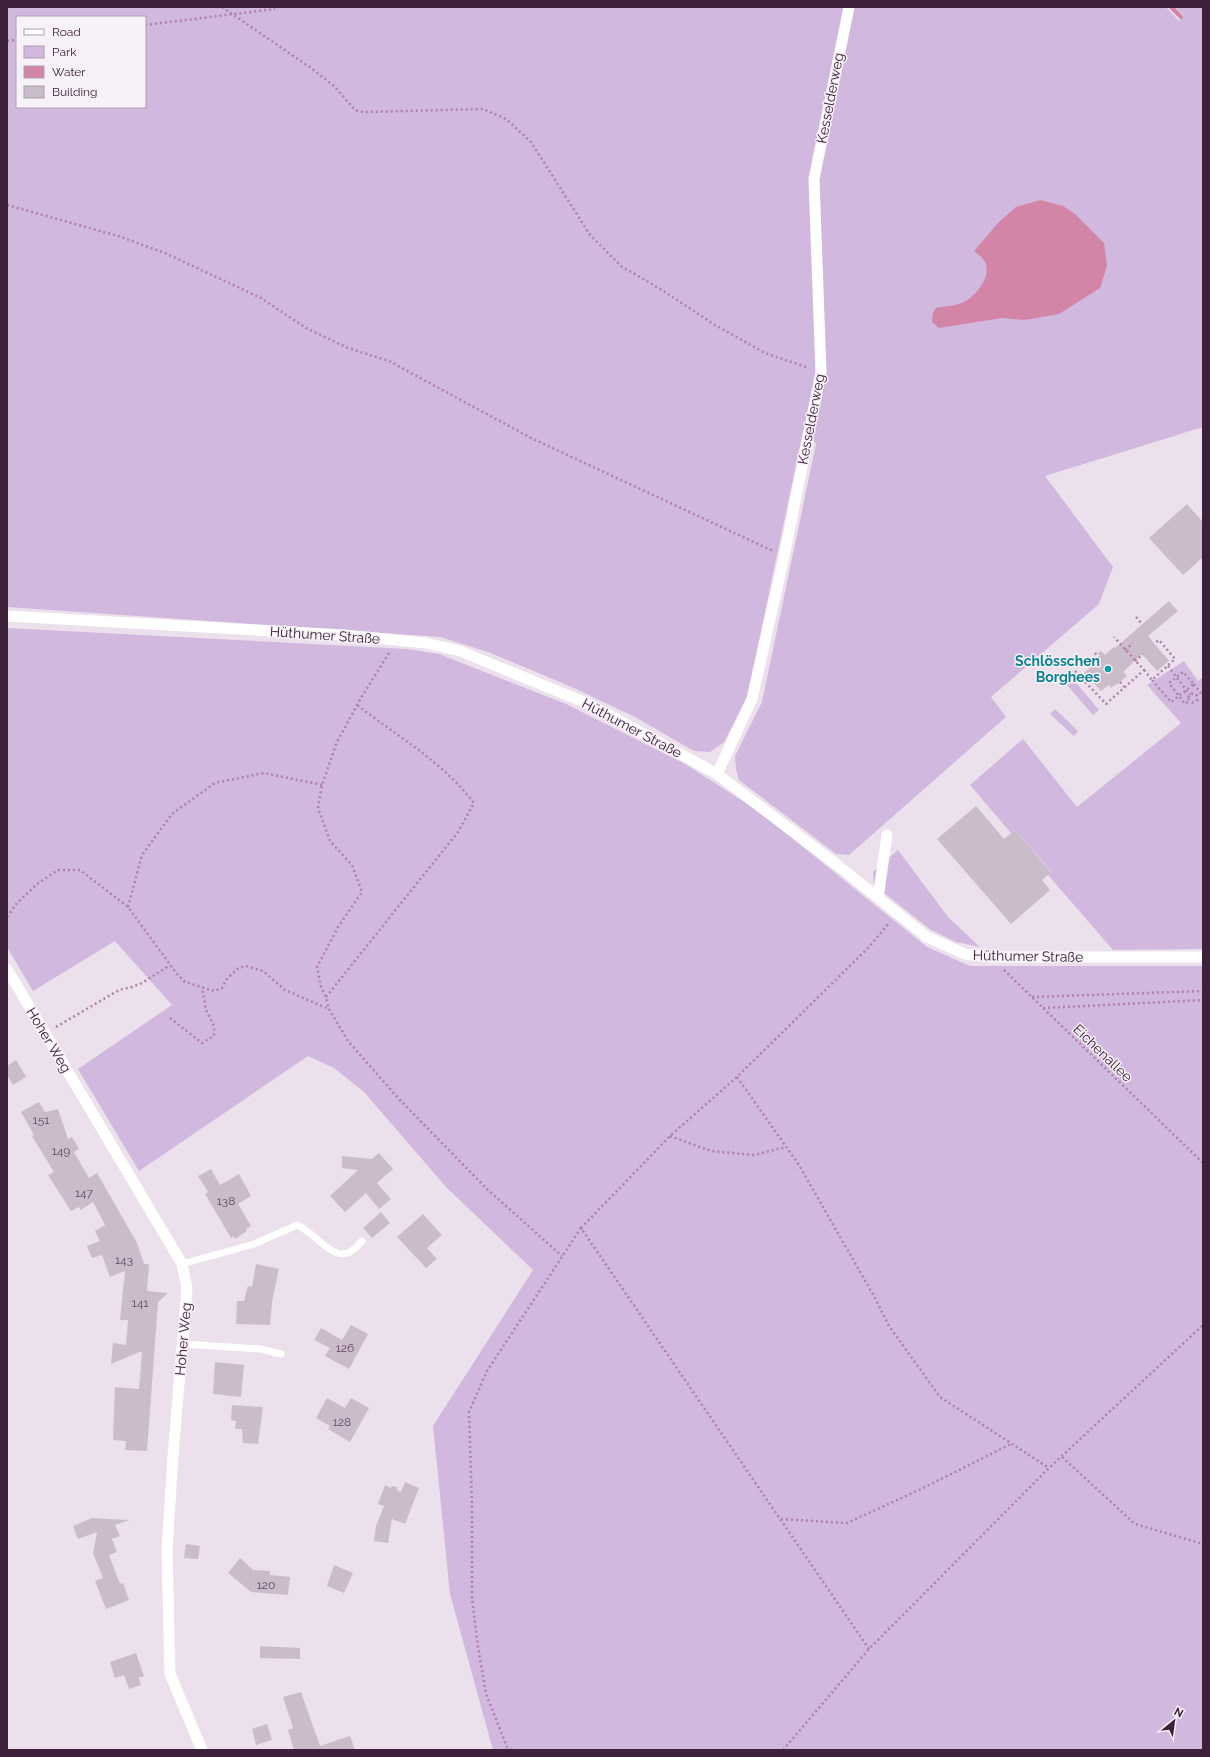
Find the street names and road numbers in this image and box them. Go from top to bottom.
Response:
street label: Kesselderweg [813,51,847,145]
street label: Kesselderweg [794,372,828,466]
street label: Hüthumer Straße [269,623,381,647]
street label: Hüthumer Straße [579,695,685,761]
street label: Hüthumer Straße [973,947,1083,965]
street label: Hoher Weg [23,1005,75,1075]
street label: Eichenallee [1070,1021,1136,1085]
street label: Hoher Weg [172,1302,194,1376]

